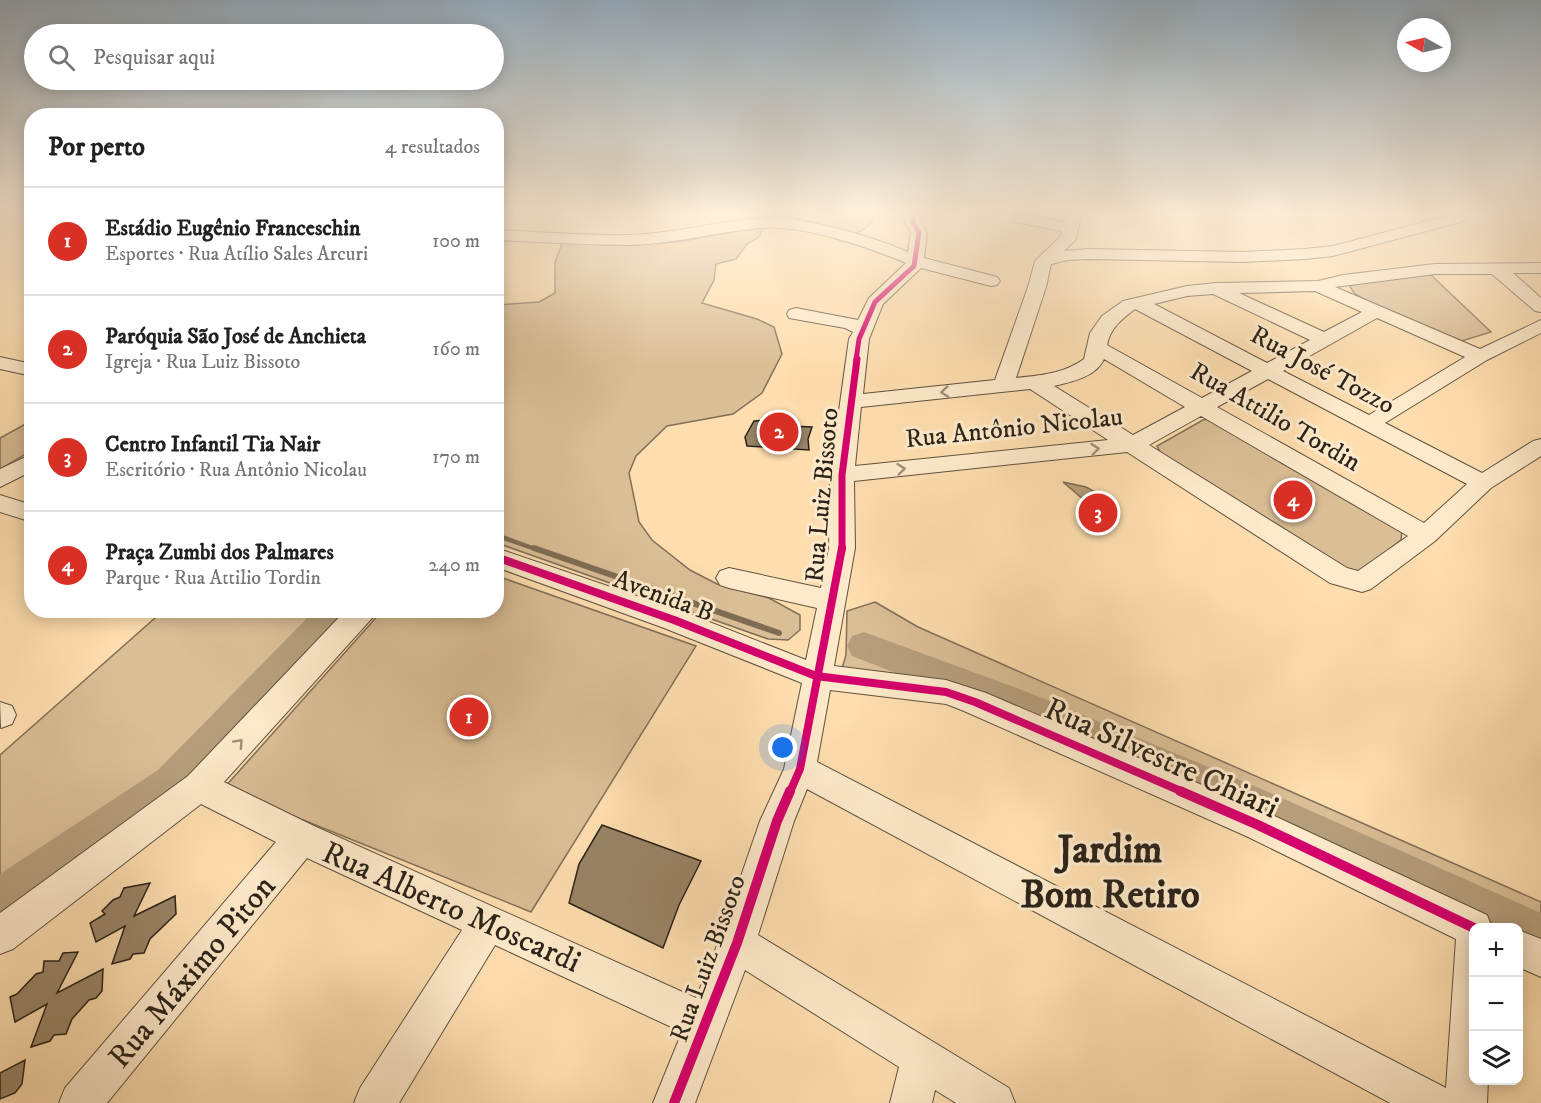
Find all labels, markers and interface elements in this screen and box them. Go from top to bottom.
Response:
north arrow [1397,18,1451,72]
search box [24,24,504,90]
icon: search [45,41,78,74]
text: Pesquisar aqui [93,44,215,71]
text: Por perto [48,131,145,164]
text: 4 resultados [385,135,480,160]
text: Estádio Eugênio Franceschin [105,215,360,242]
text: 1 [64,229,71,254]
text: 100 m [432,229,480,254]
text: Esportes · Rua Atílio Sales Arcuri [105,242,368,267]
street label: Rua José Tozzo [1244,318,1400,422]
text: Paróquia São José de Anchieta [105,323,366,350]
text: 2 [63,337,72,362]
text: 160 m [432,337,480,362]
text: Igreja · Rua Luiz Bissoto [105,350,300,375]
street label: Rua Attilio Tordin [1184,355,1367,480]
one-way arrow [940,385,949,398]
street label: Rua Antônio Nicolau [904,401,1125,456]
street label: Rua Luiz Bissoto [798,406,847,584]
pin: 2 [760,410,798,454]
text: Centro Infantil Tia Nair [105,431,320,458]
one-way arrow [1090,443,1099,456]
text: 3 [64,445,71,470]
text: 170 m [432,445,480,470]
text: Escritório · Rua Antônio Nicolau [105,458,367,483]
one-way arrow [896,463,905,476]
pin: 4 [1274,478,1312,522]
pin: 3 [1078,490,1118,536]
text: Praça Zumbi dos Palmares [105,539,334,566]
text: 4 [62,553,73,578]
text: 240 m [429,553,480,578]
street label: Avenida B [609,563,718,630]
text: Parque · Rua Attilio Tordin [105,566,321,591]
street label: Rua Silvestre Chiari [1038,689,1284,828]
pin: 1 [450,694,488,740]
your location [768,733,797,762]
one-way arrow [232,739,243,749]
district label: Jardim Bom Retiro [1020,826,1200,920]
street label: Rua Alberto Moscardi [316,833,586,983]
street label: Rua Máximo Piton [100,867,285,1077]
street label: Rua Luiz Bissoto [663,870,754,1047]
map controls [1469,923,1523,1085]
button: + [1469,923,1523,977]
button: − [1469,977,1523,1031]
button: layers [1469,1031,1523,1085]

